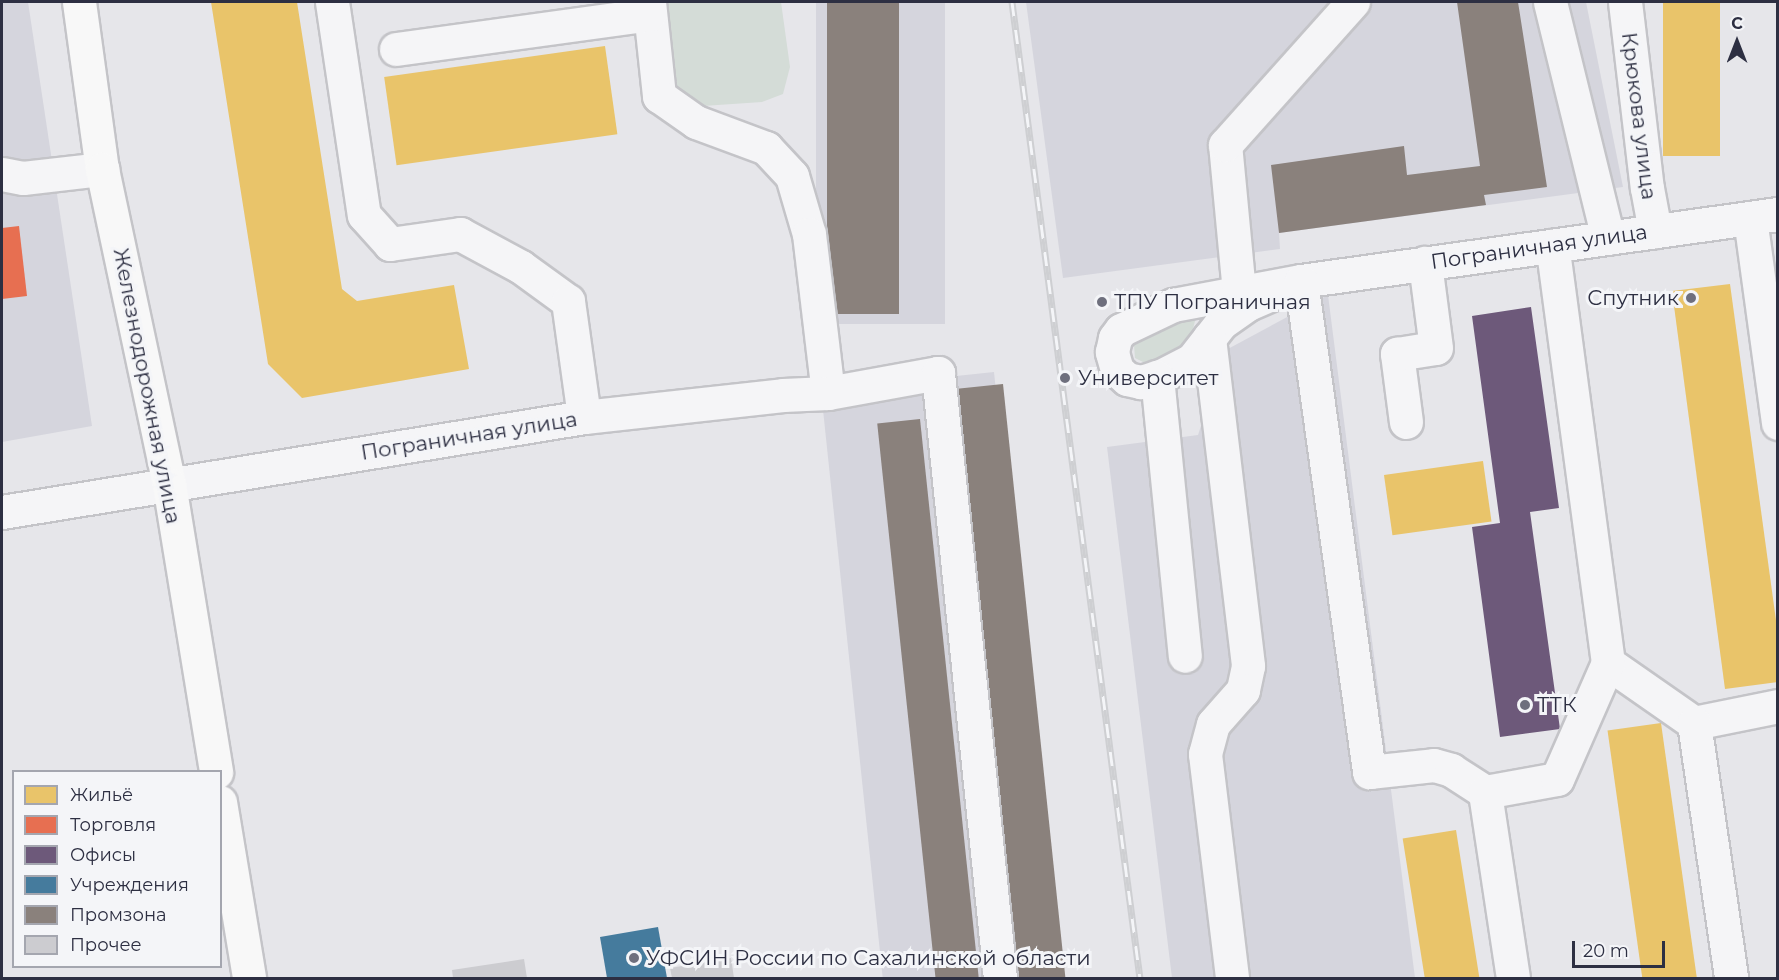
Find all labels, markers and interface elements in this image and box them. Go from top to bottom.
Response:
north arrow [1707,12,1767,72]
text: С [1731,14,1743,33]
street label: Крюкова улица [1616,31,1662,201]
street label: Пограничная улица [1429,219,1649,275]
street label: Железнодорожная улица [108,246,186,526]
place label: Спутник [1587,285,1679,311]
place label: ТПУ Пограничная [1114,289,1311,315]
marker: Спутник [1684,291,1698,305]
marker: ТПУ Пограничная [1095,295,1109,309]
place label: Университет [1078,365,1218,391]
marker: Университет [1056,369,1074,387]
street label: Пограничная улица [359,406,579,466]
place label: ТТК [1537,692,1577,718]
marker: ТТК [1518,698,1532,712]
legend [12,770,222,968]
text: Жильё [70,784,133,806]
text: Торговля [70,814,156,836]
text: Офисы [70,844,136,866]
text: Учреждения [70,874,189,896]
text: Промзона [70,904,167,926]
scale bar [1575,929,1668,967]
text: Прочее [70,934,142,956]
text: 20 m [1583,940,1629,962]
place label: УФСИН России по Сахалинской области [646,945,1091,971]
marker: УФСИН России по Сахалинской области [627,951,641,965]

